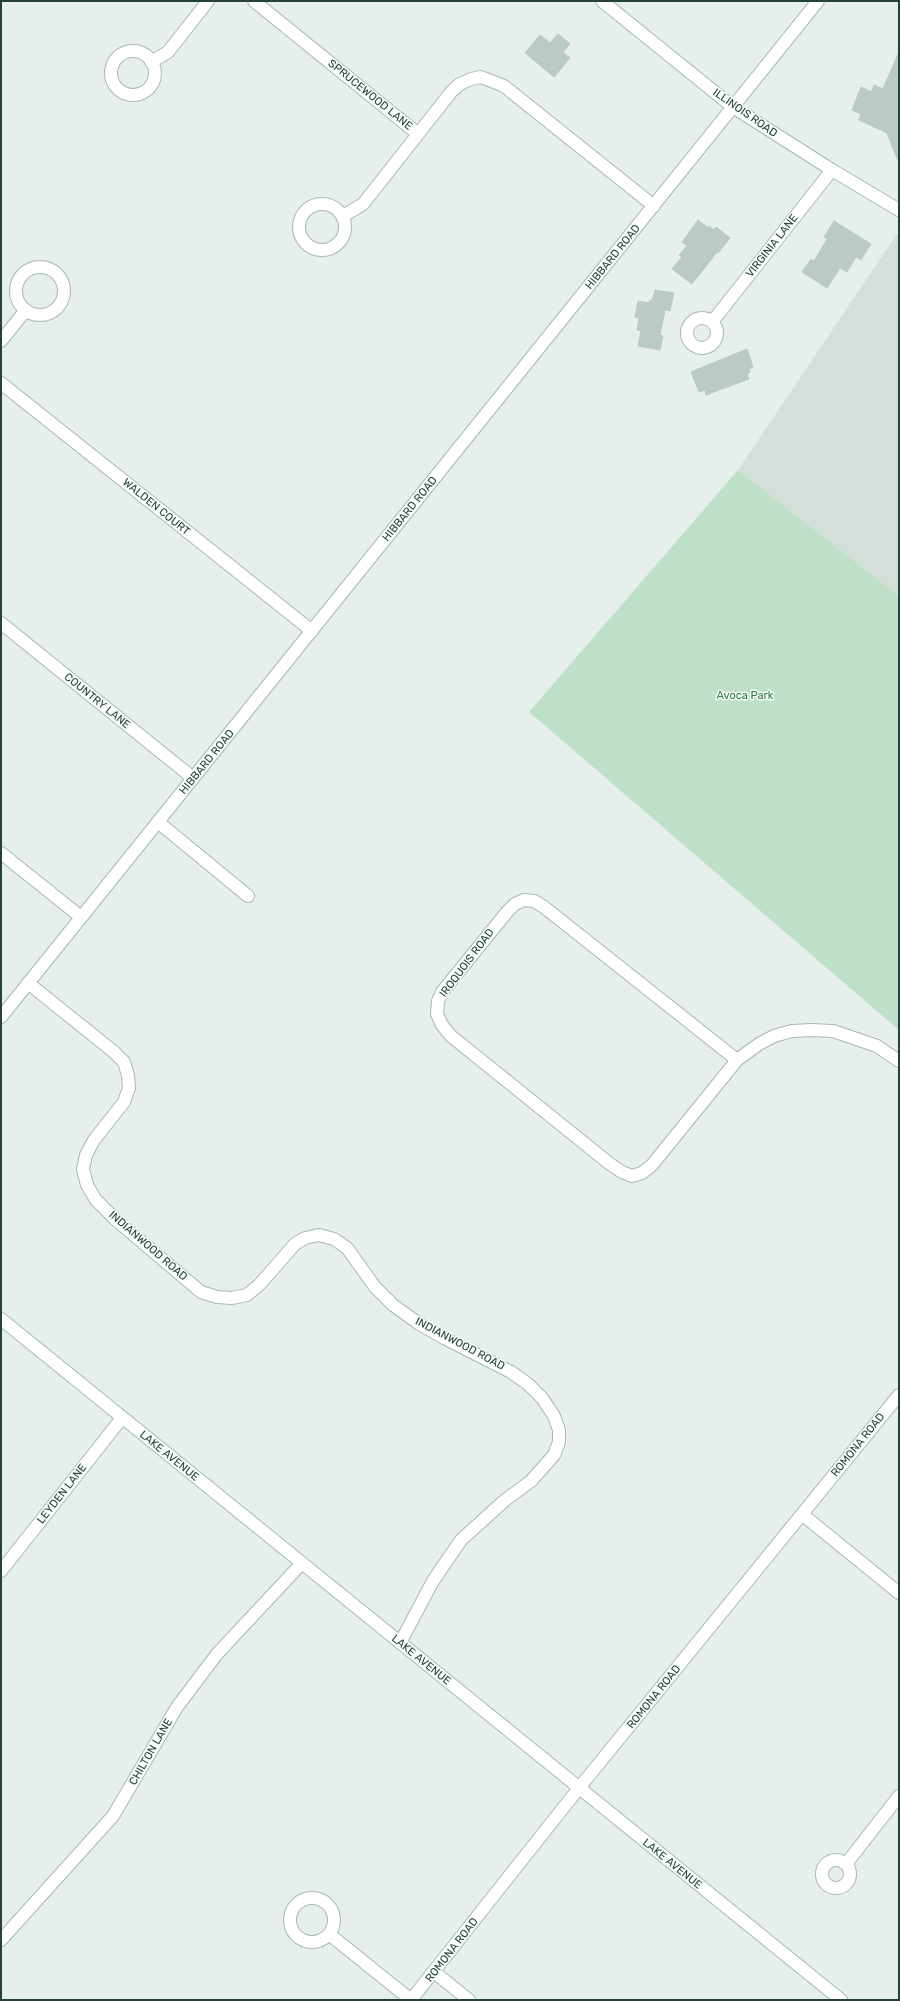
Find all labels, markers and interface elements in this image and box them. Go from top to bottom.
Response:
street label: SPRUCEWOOD LANE [325,57,415,133]
street label: ILLINOIS ROAD [710,86,780,140]
street label: VIRGINIA LANE [743,212,801,280]
street label: HIBBARD ROAD [583,222,643,292]
street label: HIBBARD ROAD [380,474,440,544]
street label: WALDEN COURT [120,476,192,538]
street label: COUNTRY LANE [61,670,133,732]
park label: Avoca Park [717,689,773,703]
street label: HIBBARD ROAD [177,727,237,797]
street label: IROQUOIS ROAD [437,926,497,1000]
street label: INDIANWOOD ROAD [106,1208,190,1284]
street label: INDIANWOOD ROAD [413,1315,507,1373]
street label: ROMONA ROAD [828,1411,888,1479]
street label: LAKE AVENUE [137,1428,201,1484]
street label: LEYDEN LANE [35,1461,89,1527]
street label: LAKE AVENUE [389,1632,453,1688]
street label: ROMONA ROAD [624,1663,684,1731]
street label: CHILTON LANE [127,1716,175,1788]
street label: LAKE AVENUE [640,1836,704,1892]
street label: ROMONA ROAD [423,1915,481,1985]

